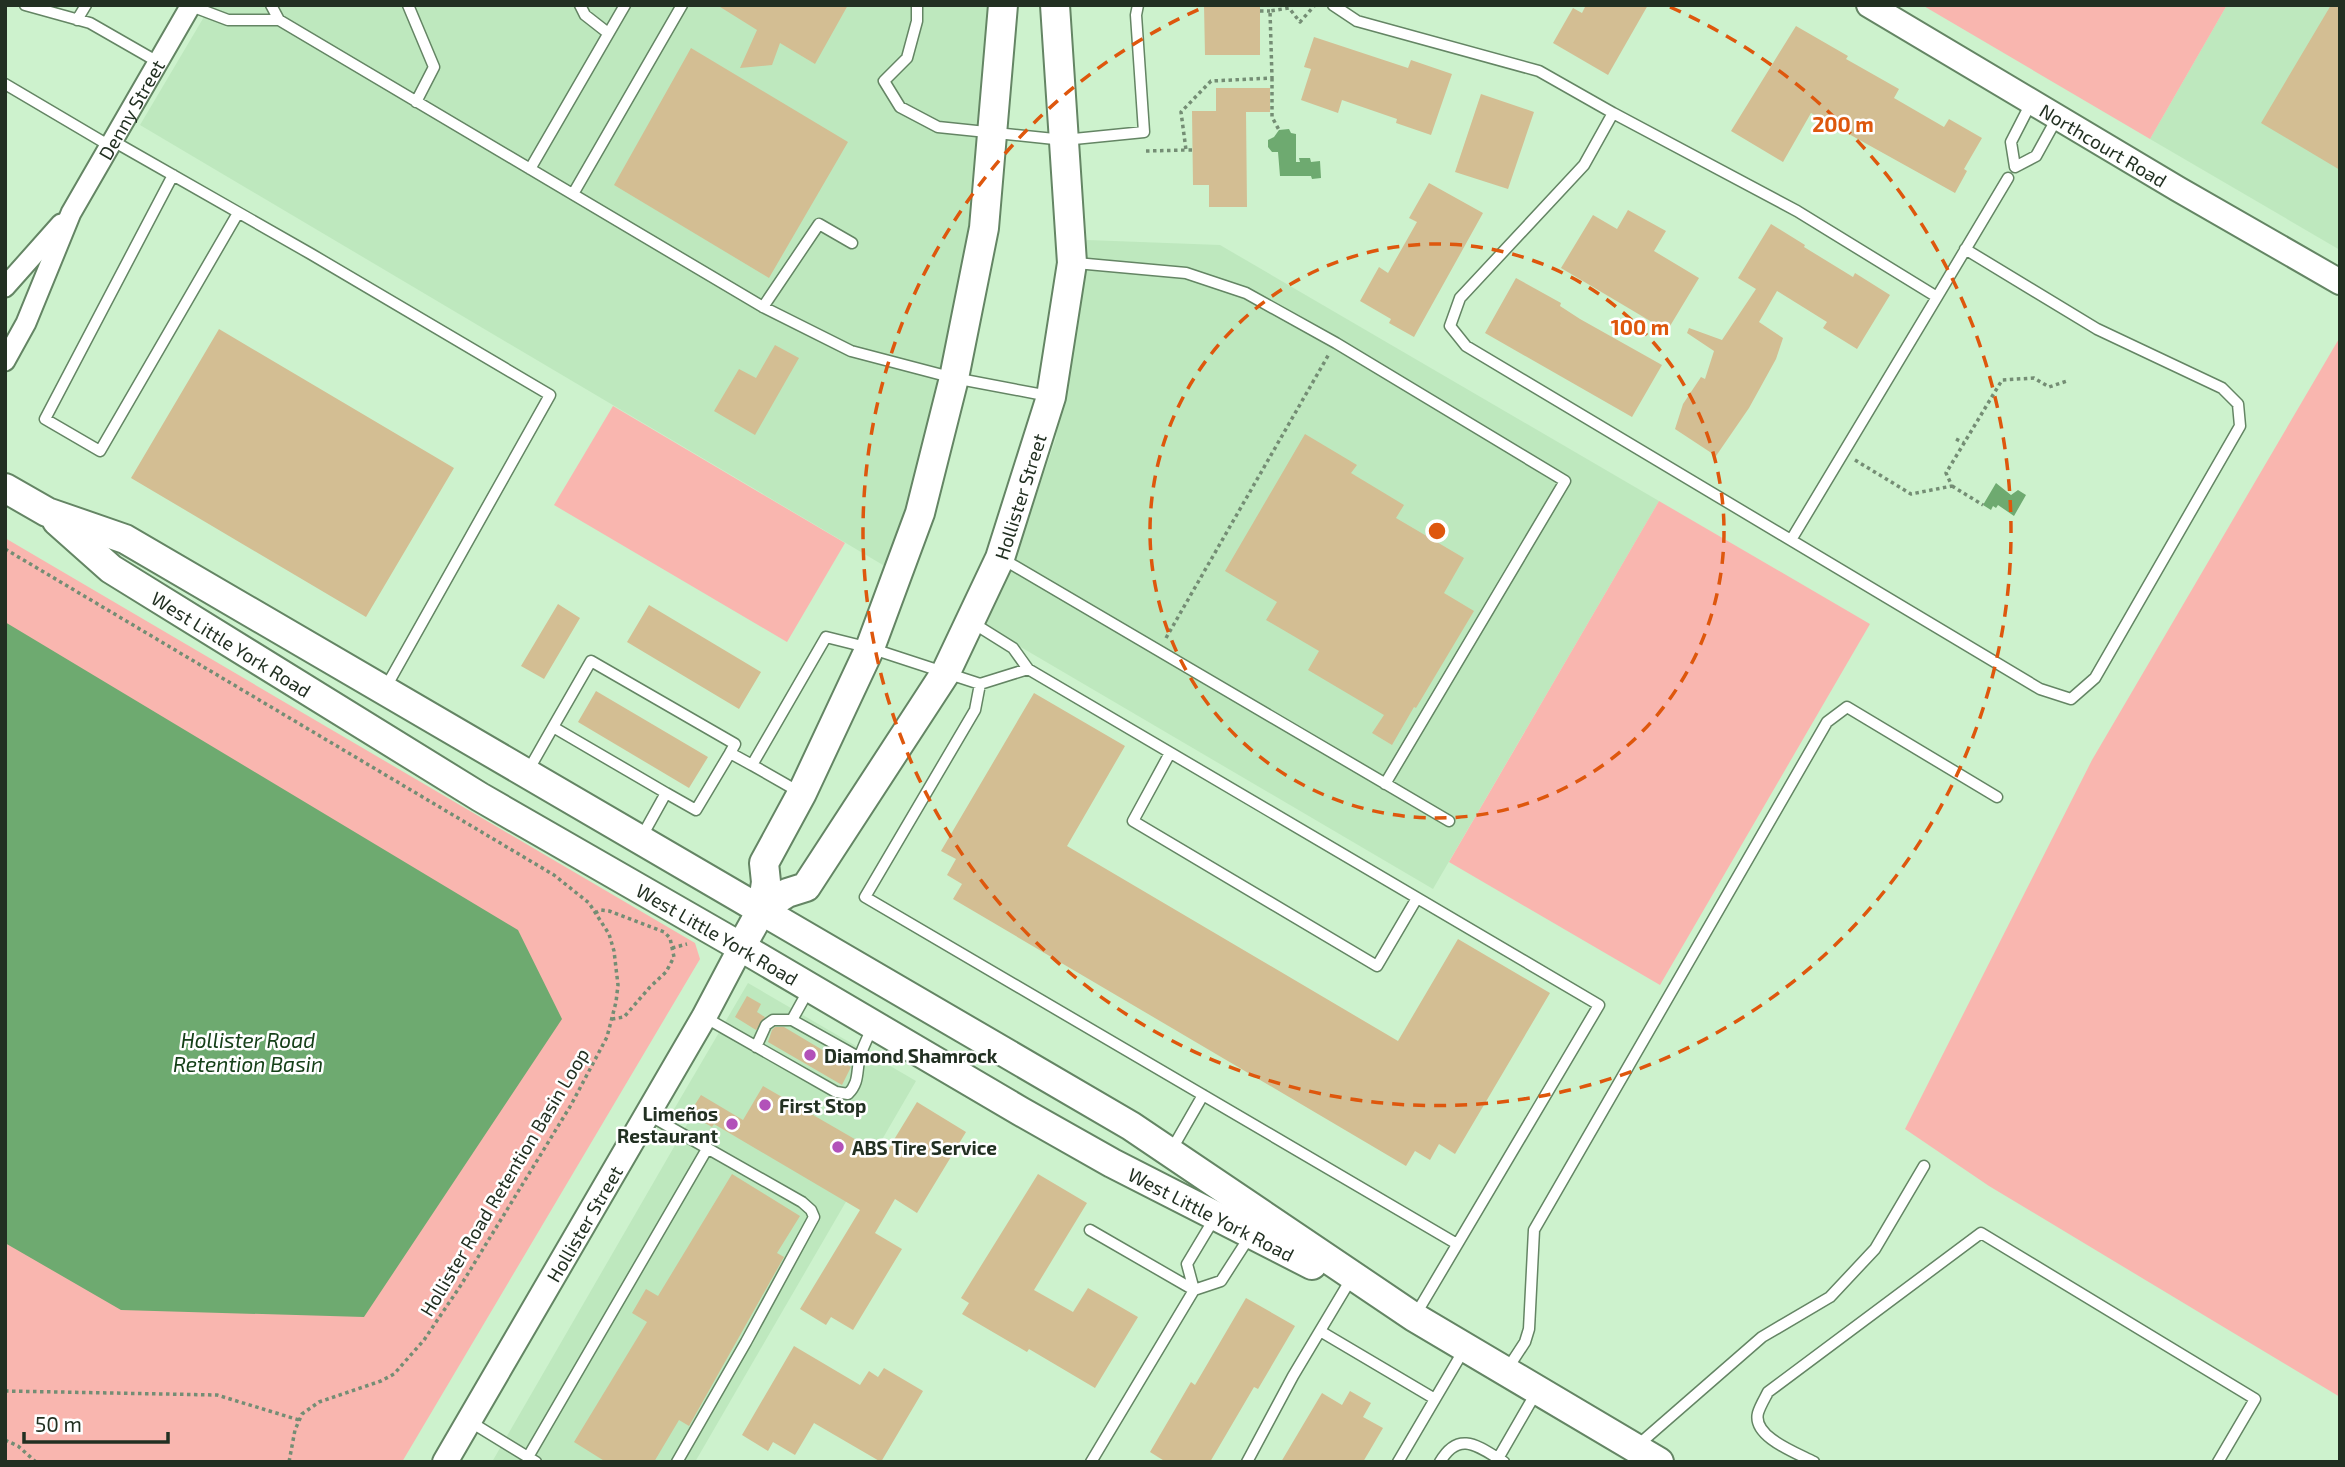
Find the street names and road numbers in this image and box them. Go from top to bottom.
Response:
street label: Denny Street [93,55,169,163]
street label: Northcourt Road [2036,98,2171,191]
street label: Hollister Street [989,430,1050,562]
street label: West Little York Road [148,586,316,701]
street label: West Little York Road [632,878,802,990]
street label: Hollister Road Retention Basin Loop [415,1044,593,1320]
street label: Hollister Street [541,1161,627,1286]
street label: West Little York Road [1125,1162,1298,1266]

